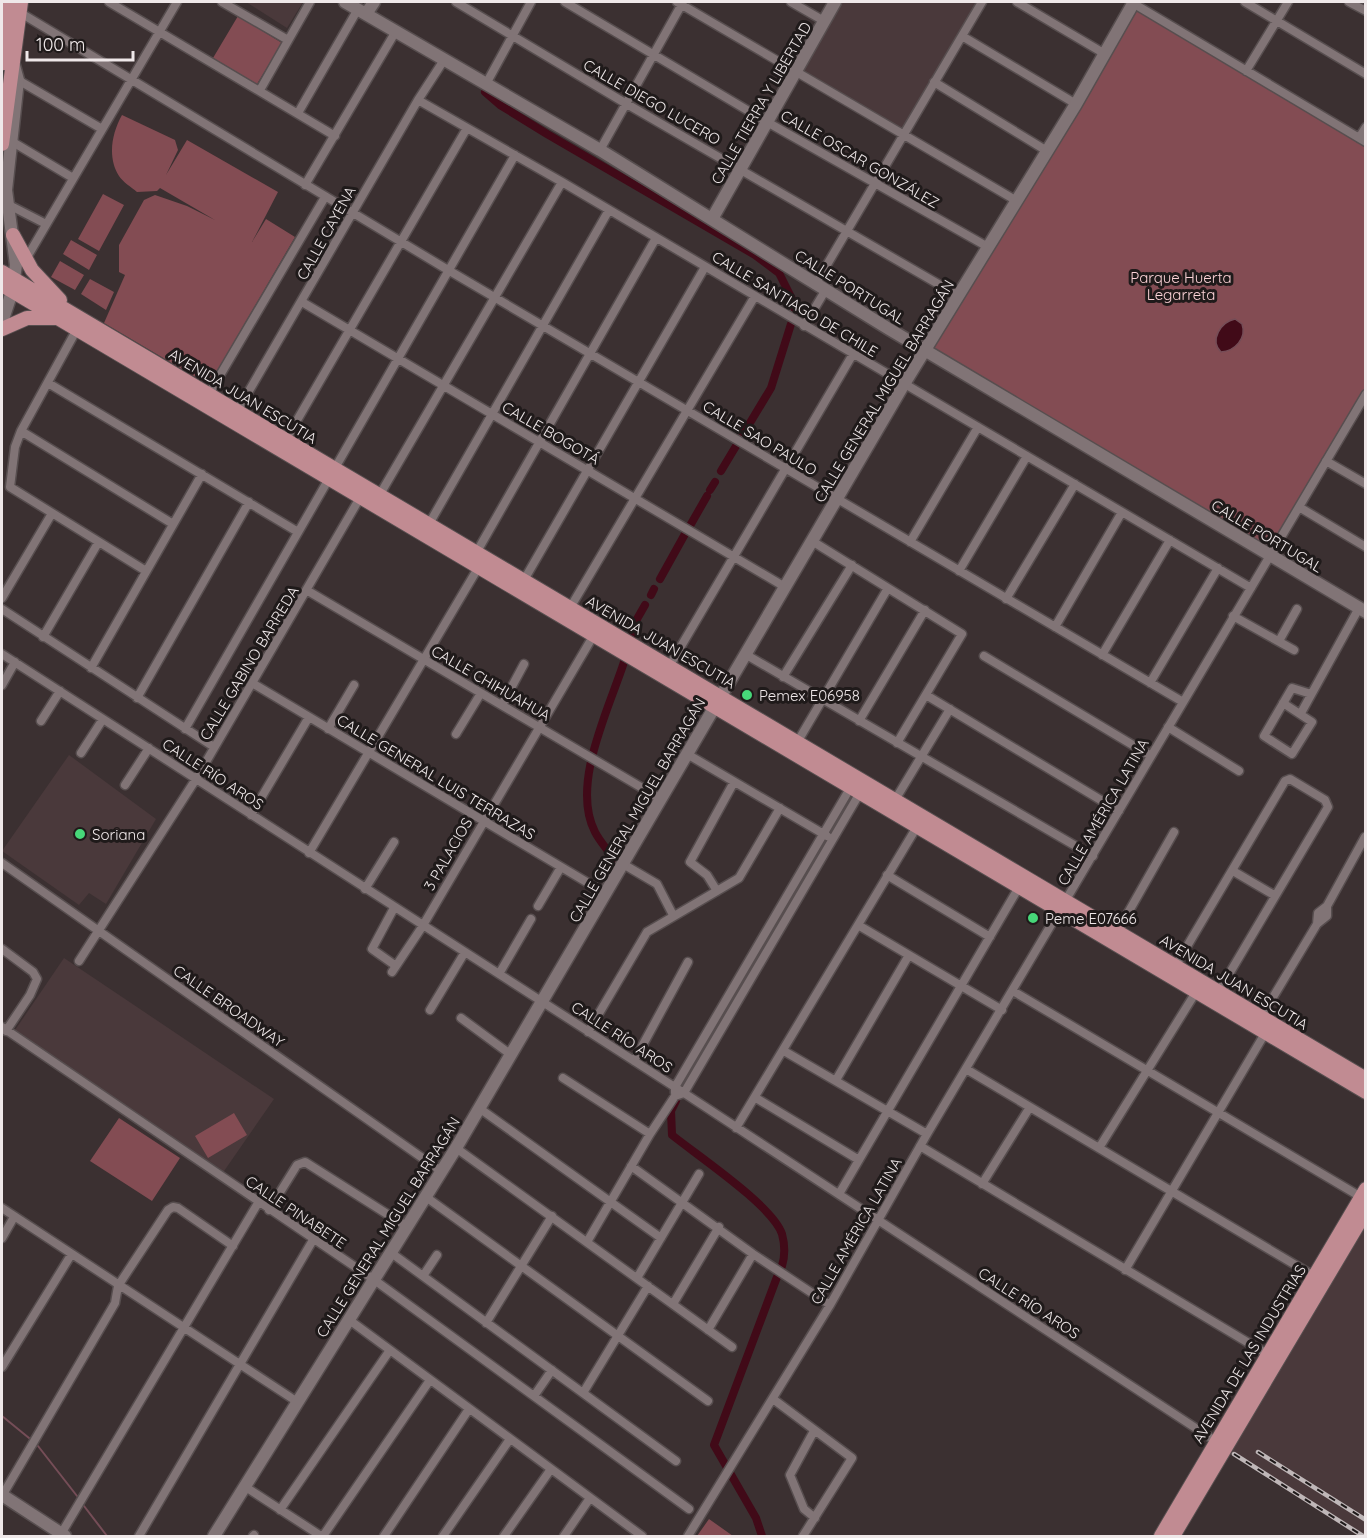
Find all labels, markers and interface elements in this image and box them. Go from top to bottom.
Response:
street label: CALLE TIERRA Y LIBERTAD [707,18,815,188]
scale bar [27,24,134,62]
text: 100 m [36,33,85,56]
street label: CALLE DIEGO LUCERO [580,55,724,149]
street label: CALLE OSCAR GONZÁLEZ [777,106,943,212]
street label: CALLE CAYENA [292,182,360,283]
street label: CALLE PORTUGAL [791,246,909,329]
street label: CALLE SANTIAGO DE CHILE [709,247,881,361]
park label: Parque Huerta Legarreta [1130,268,1232,304]
street label: CALLE GENERAL MIGUEL BARRAGÁN [810,276,958,506]
street label: AVENIDA JUAN ESCUTIA [165,344,321,448]
street label: CALLE SAO PAULO [700,396,820,480]
street label: CALLE BOGOTÁ [499,397,604,469]
street label: CALLE PORTUGAL [1208,495,1326,577]
street label: CALLE GABINO BARREDA [195,582,303,744]
street label: AVENIDA JUAN ESCUTIA [583,591,740,693]
street label: CALLE CHIHUAHUA [428,641,554,725]
place label: Pemex E06958 [759,686,860,705]
marker: Pemex E06958 [740,688,754,702]
street label: CALLE GENERAL MIGUEL BARRAGÁN [565,694,709,926]
street label: CALLE GENERAL LUIS TERRAZAS [333,710,539,844]
street label: CALLE RÍO AROS [159,734,267,814]
street label: CALLE AMÉRICA LATINA [1053,735,1153,889]
street label: 3 PALACIOS [420,814,476,894]
place label: Soriana [92,825,145,844]
marker: Soriana [73,827,87,841]
place label: Peme E07666 [1045,909,1137,928]
marker: Peme E07666 [1026,911,1040,925]
street label: AVENIDA JUAN ESCUTIA [1156,930,1312,1034]
street label: CALLE BROADWAY [170,961,289,1052]
street label: CALLE RÍO AROS [568,997,676,1077]
street label: CALLE GENERAL MIGUEL BARRAGÁN [312,1113,464,1341]
street label: CALLE AMÉRICA LATINA [806,1154,906,1308]
street label: CALLE PINABETE [242,1171,350,1253]
street label: AVENIDA DE LAS INDUSTRIAS [1188,1261,1310,1447]
street label: CALLE RÍO AROS [975,1263,1083,1343]

